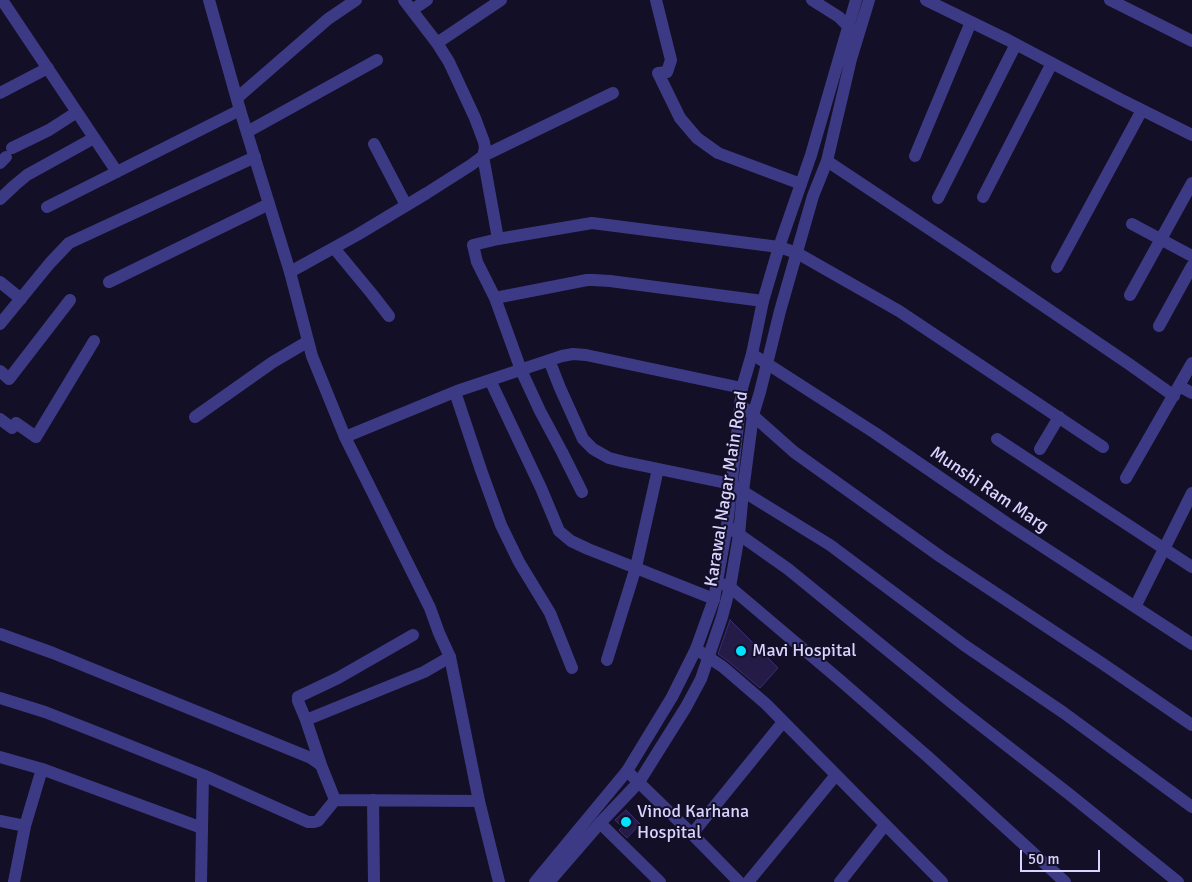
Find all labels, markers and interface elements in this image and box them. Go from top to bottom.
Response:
street label: Karawal Nagar Main Road [701,390,753,588]
street label: Munshi Ram Marg [926,442,1052,538]
place label: Mavi Hospital [752,640,857,662]
marker: Mavi Hospital [734,644,748,658]
place label: Vinod Karhana Hospital [637,801,749,844]
marker: Vinod Karhana Hospital [619,815,633,829]
scale bar [1022,840,1102,872]
text: 50 m [1028,850,1059,868]

